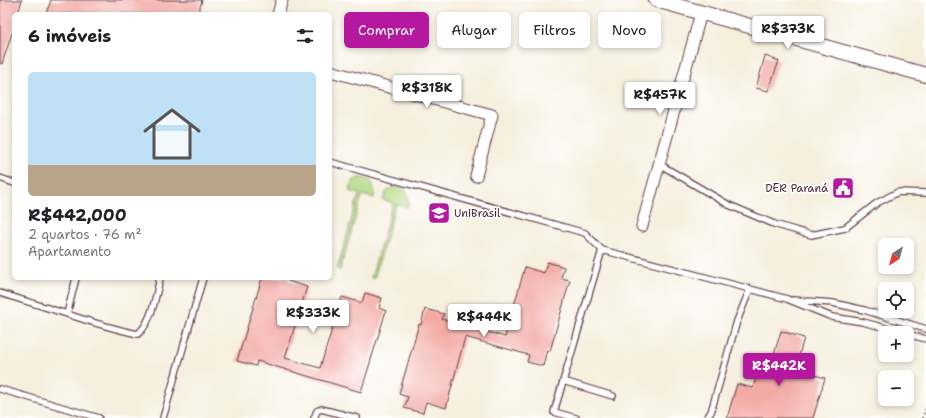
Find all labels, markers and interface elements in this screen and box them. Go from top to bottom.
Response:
chip: Comprar [344,12,429,48]
chip: Alugar [437,12,511,48]
chip: Filtros [519,12,590,48]
chip: Novo [598,12,661,48]
pin: R$373K [755,16,821,50]
text: R$373K [761,20,815,37]
text: 6 imóveis [28,25,111,47]
icon: filters [294,25,316,47]
pin: R$318K [394,75,460,109]
text: R$318K [402,79,452,96]
pin: R$457K [627,82,693,116]
text: R$457K [633,86,687,103]
icon: home [136,98,208,170]
public building icon: DER Paraná [830,175,856,201]
place label: DER Paraná [765,181,828,196]
school or university icon: UniBrasil [426,200,452,226]
text: R$442,000 [28,204,127,226]
place label: UniBrasil [454,206,501,221]
text: 2 quartos · 76 m² [28,226,141,243]
north arrow [878,238,914,274]
map controls [878,238,914,406]
text: Apartamento [28,243,111,260]
button: locate [878,282,914,318]
pin: R$333K [280,300,346,334]
text: R$333K [286,304,340,321]
pin: R$444K [451,304,517,338]
text: R$444K [457,308,511,325]
button: + [878,326,914,362]
pin: R$442K [746,353,812,387]
text: R$442K [752,357,806,374]
button: − [878,370,914,406]

